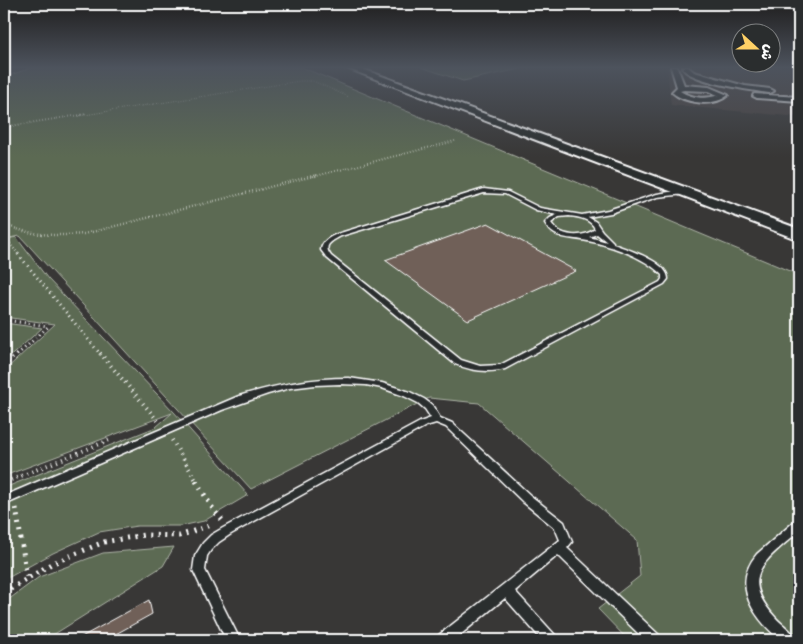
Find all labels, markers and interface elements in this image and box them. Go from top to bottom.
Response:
north arrow [730,22,780,72]
text: ش [755,42,779,63]

